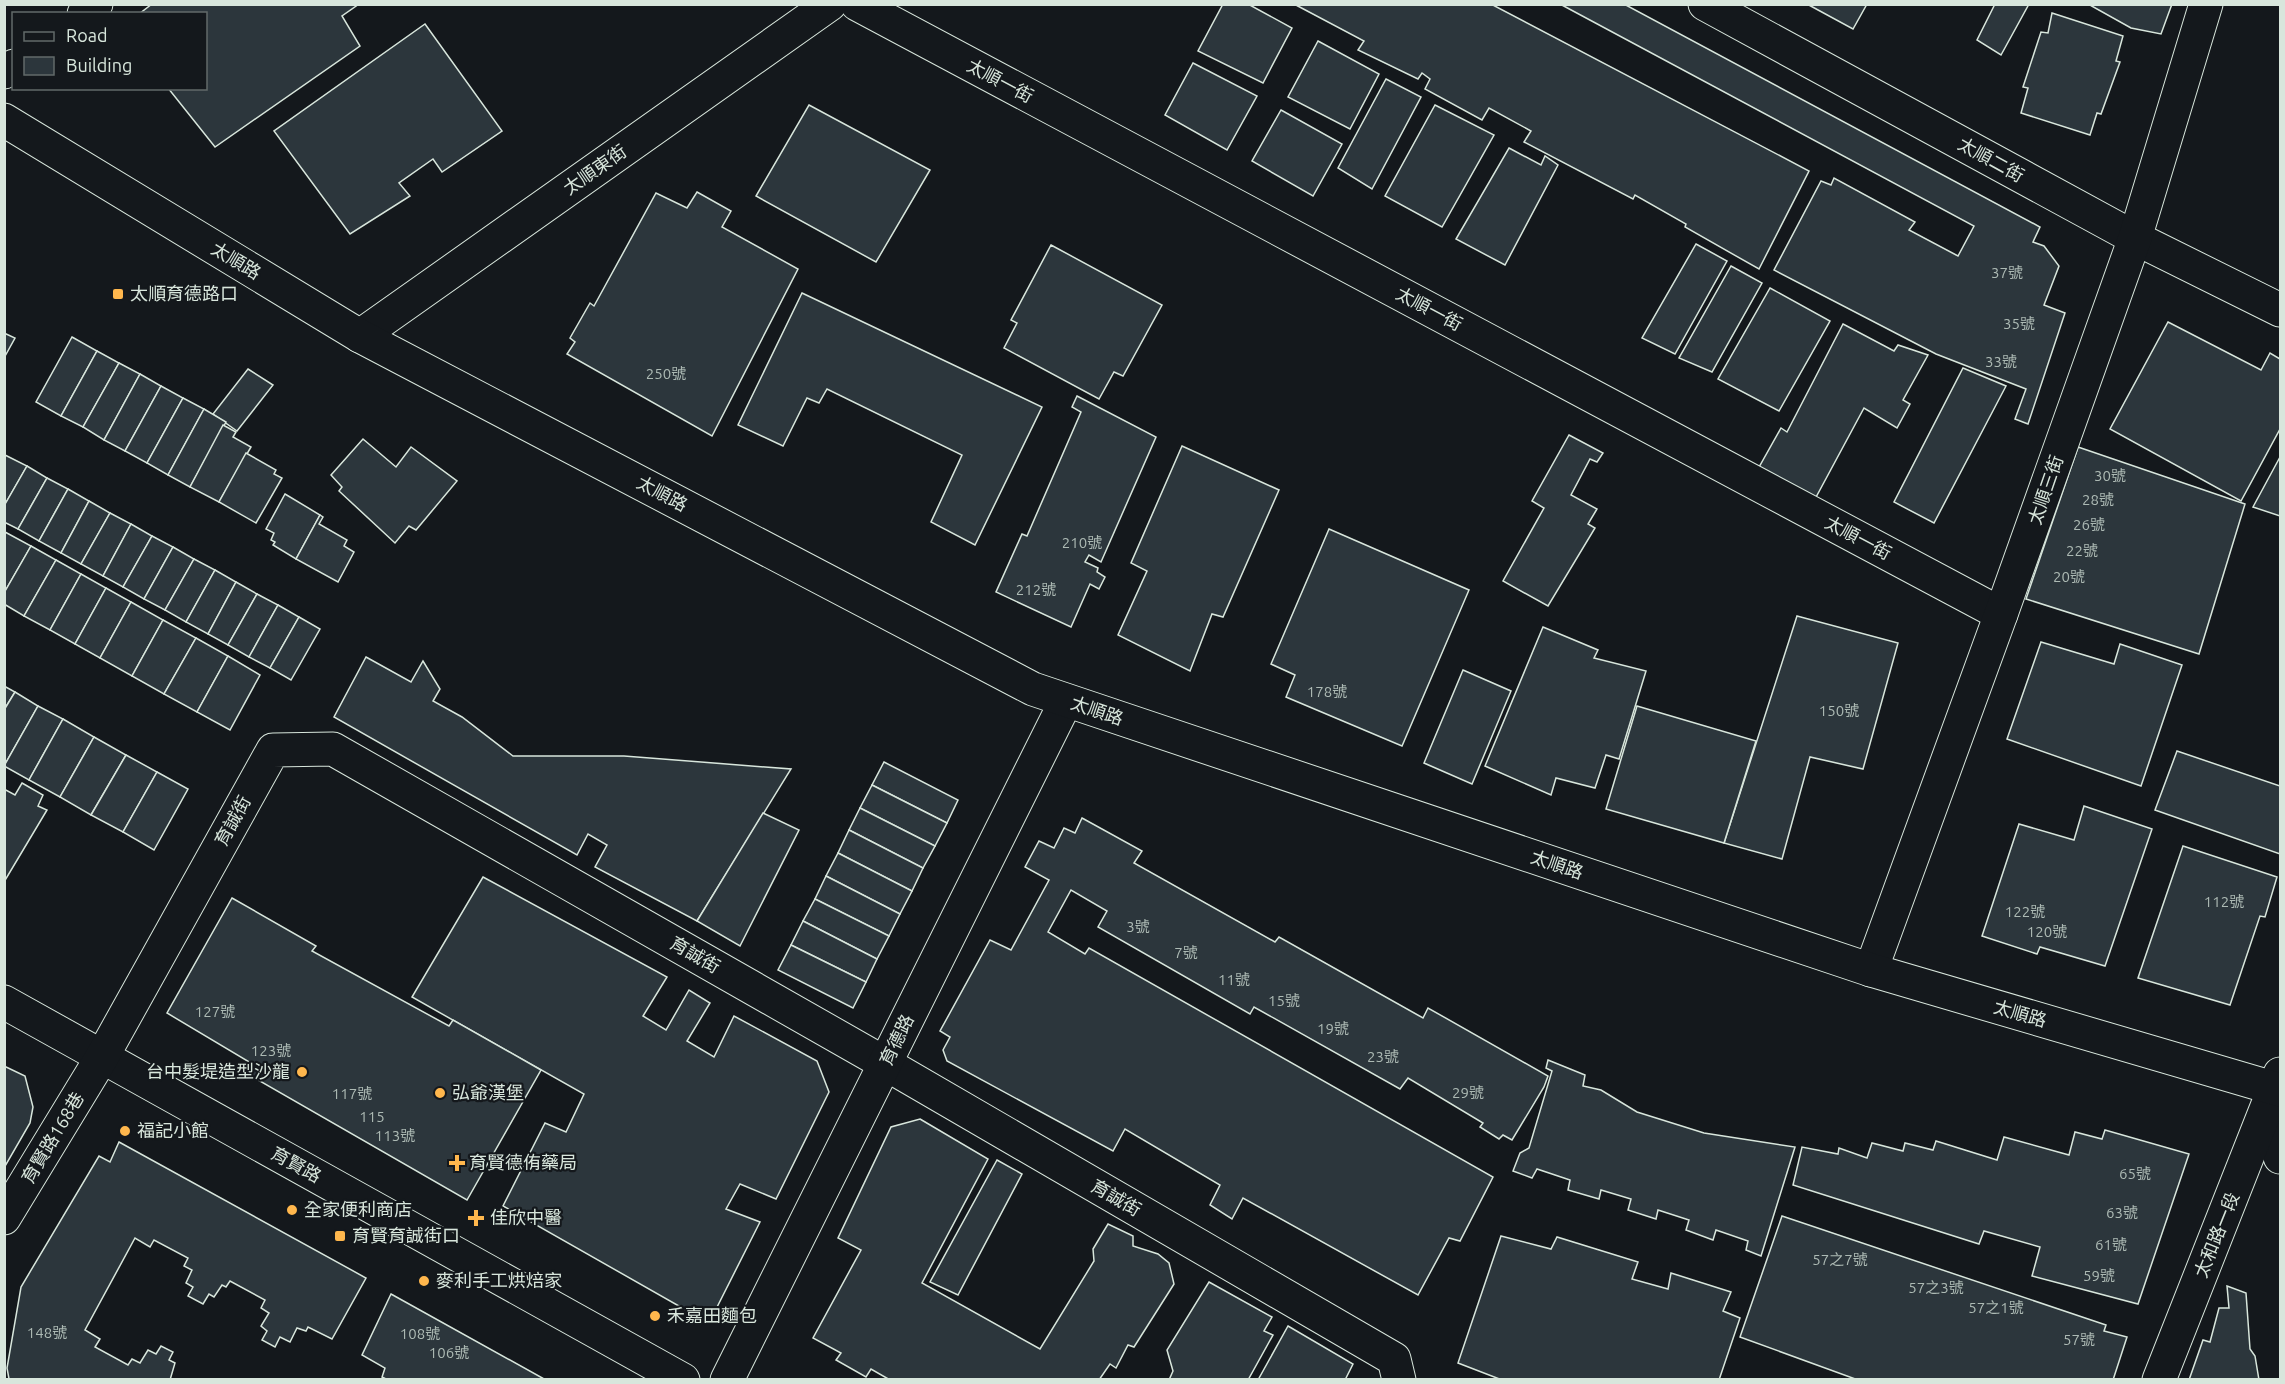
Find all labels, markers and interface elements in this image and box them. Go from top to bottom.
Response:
legend [12,12,207,90]
text: Road [66,25,108,45]
street label: 太順一街 [964,54,1037,106]
text: Building [66,55,132,75]
street label: 太順二街 [1955,133,2028,185]
street label: 太順東街 [559,140,630,198]
street label: 太順路 [208,238,265,283]
house number: 37號 [1991,264,2023,281]
street label: 太順一街 [1393,282,1466,334]
place label: 太順育德路口 [130,283,238,303]
marker: 太順育德路口 [111,287,125,301]
house number: 35號 [2003,315,2035,332]
house number: 33號 [1985,353,2017,370]
house number: 250號 [646,365,686,382]
street label: 太順三街 [2024,452,2066,527]
house number: 30號 [2094,467,2126,484]
street label: 太順路 [634,472,691,515]
house number: 28號 [2082,491,2114,508]
street label: 太順一街 [1822,511,1895,563]
house number: 26號 [2073,516,2105,533]
house number: 210號 [1062,534,1102,551]
house number: 22號 [2066,542,2098,559]
house number: 20號 [2053,568,2085,585]
house number: 212號 [1016,581,1056,598]
house number: 178號 [1307,683,1347,700]
street label: 太順路 [1069,692,1126,728]
house number: 150號 [1819,702,1859,719]
street label: 育誠街 [210,792,254,849]
street label: 太順路 [1529,846,1586,882]
house number: 112號 [2204,893,2244,910]
house number: 122號 [2005,903,2045,920]
house number: 3號 [1126,918,1150,935]
house number: 120號 [2027,923,2067,940]
street label: 育誠街 [667,932,724,976]
house number: 7號 [1174,944,1198,961]
house number: 11號 [1218,971,1250,988]
house number: 15號 [1268,992,1300,1009]
street label: 太順路 [1992,996,2049,1030]
house number: 127號 [195,1003,235,1020]
street label: 育德路 [875,1011,917,1068]
house number: 19號 [1317,1020,1349,1037]
house number: 123號 [251,1042,291,1059]
house number: 23號 [1367,1048,1399,1065]
place label: 台中髮堤造型沙龍 [146,1061,290,1081]
marker: 台中髮堤造型沙龍 [295,1065,309,1079]
place label: 弘爺漢堡 [452,1082,524,1102]
house number: 29號 [1452,1084,1484,1101]
house number: 117號 [332,1085,372,1102]
marker: 弘爺漢堡 [433,1086,447,1100]
street label: 育賢路168巷 [17,1088,87,1187]
house number: 115 [359,1108,385,1125]
place label: 福記小館 [137,1120,209,1140]
marker: 福記小館 [118,1124,132,1138]
house number: 113號 [375,1127,415,1144]
street label: 育賢路 [268,1142,325,1186]
place label: 育賢德侑藥局 [469,1152,577,1172]
marker: 育賢德侑藥局 [450,1156,464,1170]
house number: 65號 [2119,1165,2151,1182]
street label: 育誠街 [1088,1175,1145,1219]
street label: 太和路一段 [2190,1189,2242,1280]
place label: 全家便利商店 [304,1199,412,1219]
marker: 全家便利商店 [285,1203,299,1217]
house number: 63號 [2106,1204,2138,1221]
place label: 佳欣中醫 [490,1207,562,1227]
marker: 佳欣中醫 [467,1209,485,1227]
place label: 育賢育誠街口 [352,1225,460,1245]
marker: 育賢育誠街口 [333,1229,347,1243]
house number: 61號 [2095,1236,2127,1253]
house number: 57之7號 [1812,1251,1868,1268]
house number: 59號 [2083,1267,2115,1284]
place label: 麥利手工烘焙家 [436,1270,562,1290]
marker: 麥利手工烘焙家 [417,1274,431,1288]
house number: 57之3號 [1908,1279,1964,1296]
house number: 57之1號 [1968,1299,2024,1316]
place label: 禾嘉田麵包 [667,1305,757,1325]
marker: 禾嘉田麵包 [648,1309,662,1323]
house number: 148號 [27,1324,67,1341]
house number: 108號 [400,1325,440,1342]
house number: 57號 [2063,1331,2095,1348]
house number: 106號 [429,1344,469,1361]

